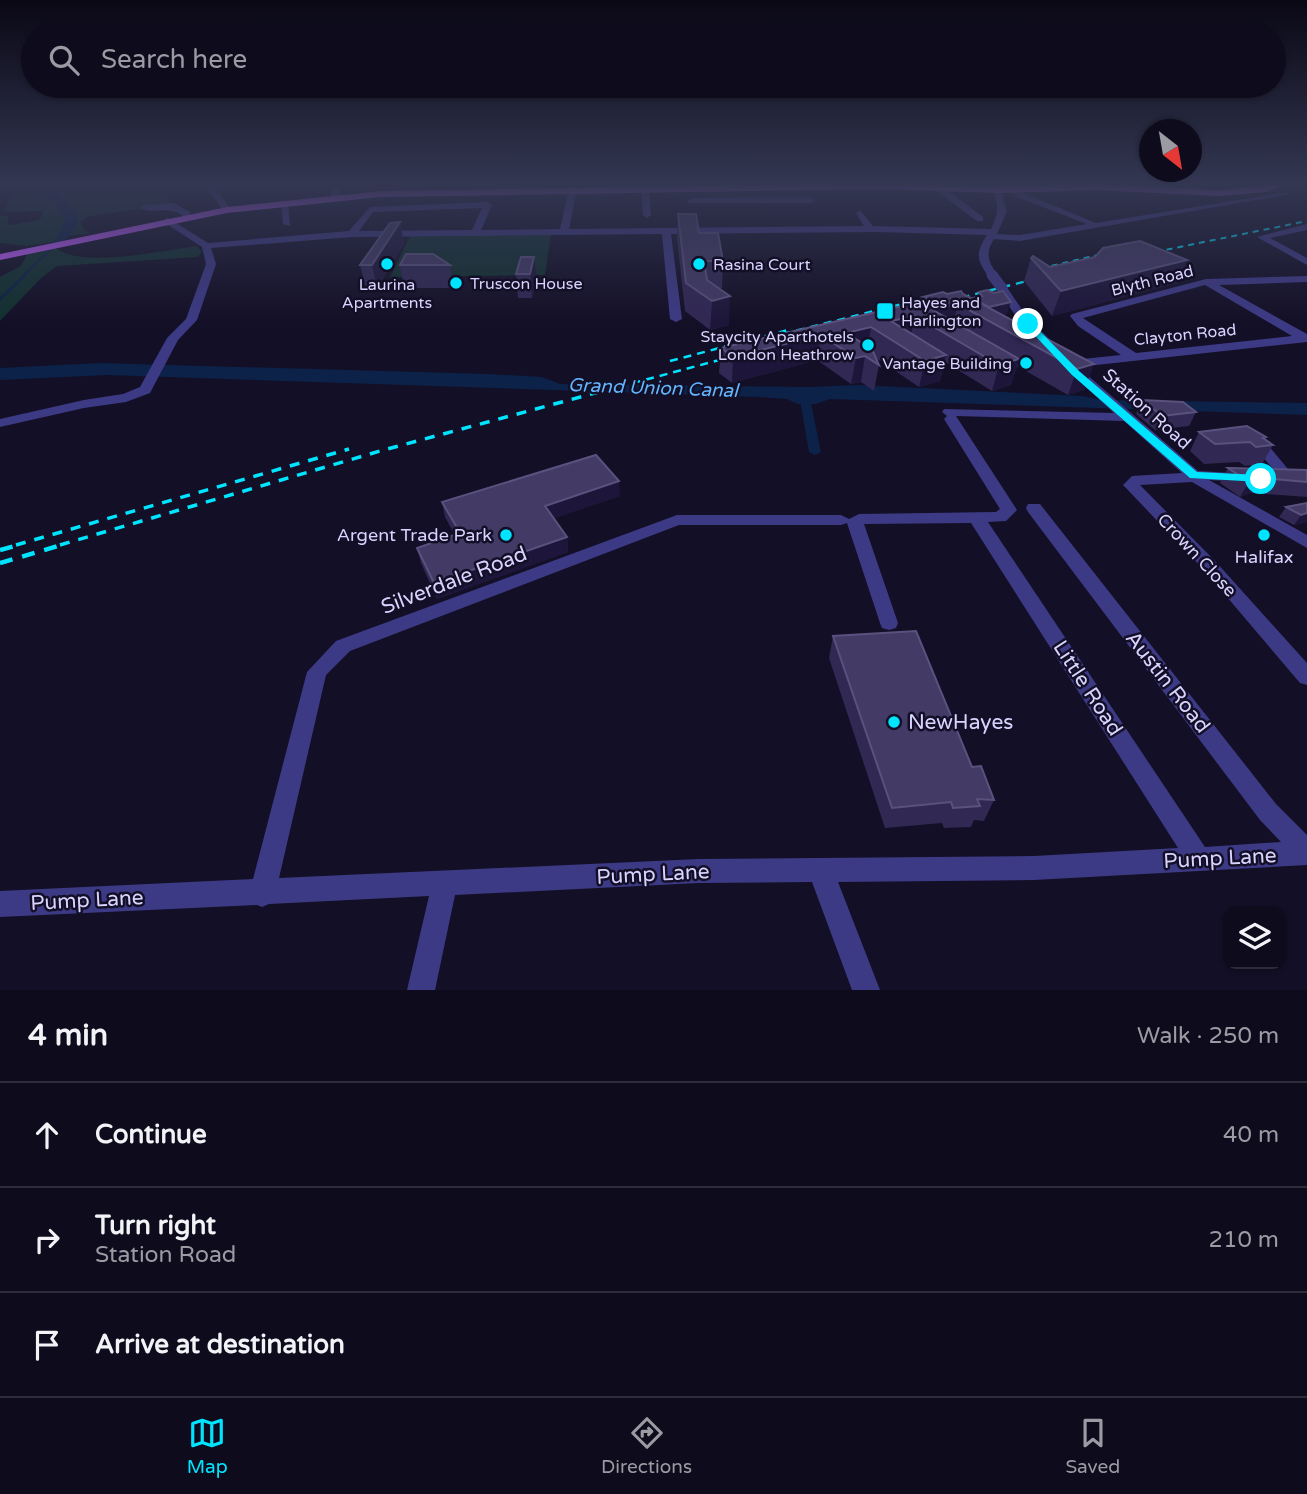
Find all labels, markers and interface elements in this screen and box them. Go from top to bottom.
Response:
search box [21,21,1286,98]
icon: search [45,41,83,79]
text: Search here [101,44,247,75]
north arrow [1139,119,1202,182]
place label: Rasina Court [713,255,811,275]
marker: Laurina Apartments [379,256,395,272]
marker: Rasina Court [691,256,707,272]
street label: Blyth Road [1109,261,1195,301]
place label: Truscon House [470,274,583,294]
place label: Laurina Apartments [342,275,432,313]
marker: Truscon House [448,275,464,291]
place label: Hayes and Harlington [901,293,981,331]
marker: Hayes and Harlington [875,301,895,321]
route end [1012,308,1043,339]
street label: Clayton Road [1133,320,1237,350]
place label: Staycity Aparthotels London Heathrow [700,327,854,365]
marker: Staycity Aparthotels London Heathrow [860,337,876,353]
place label: Vantage Building [882,354,1012,374]
marker: Vantage Building [1018,355,1034,371]
street label: Station Road [1099,364,1195,454]
water label: Grand Union Canal [568,374,741,402]
route start [1245,463,1276,494]
street label: Crown Close [1153,509,1241,601]
place label: Argent Trade Park [337,524,492,546]
marker: Argent Trade Park [498,527,514,543]
marker: Halifax [1256,527,1272,543]
street label: Silverdale Road [378,541,531,620]
place label: Halifax [1234,546,1294,568]
street label: Austin Road [1120,626,1215,738]
street label: Little Road [1047,636,1128,741]
place label: NewHayes [908,710,1013,735]
marker: NewHayes [886,714,902,730]
street label: Pump Lane [1163,843,1277,874]
street label: Pump Lane [596,859,710,890]
street label: Pump Lane [30,885,144,916]
map controls [1223,906,1286,969]
button: layers [1223,906,1286,969]
text: 4 min [28,1017,108,1054]
text: Walk · 250 m [1137,1022,1279,1050]
icon: ahead [28,1116,66,1154]
text: Continue [95,1119,207,1150]
text: 40 m [1223,1121,1279,1149]
text: Turn right [95,1210,216,1241]
icon: right [28,1221,66,1259]
text: 210 m [1209,1226,1279,1254]
text: Station Road [95,1241,236,1269]
icon: arrive [28,1326,66,1364]
text: Arrive at destination [95,1329,345,1360]
tab: Map [187,1414,228,1478]
tab: Directions [601,1414,692,1478]
tab: Saved [1065,1414,1120,1478]

